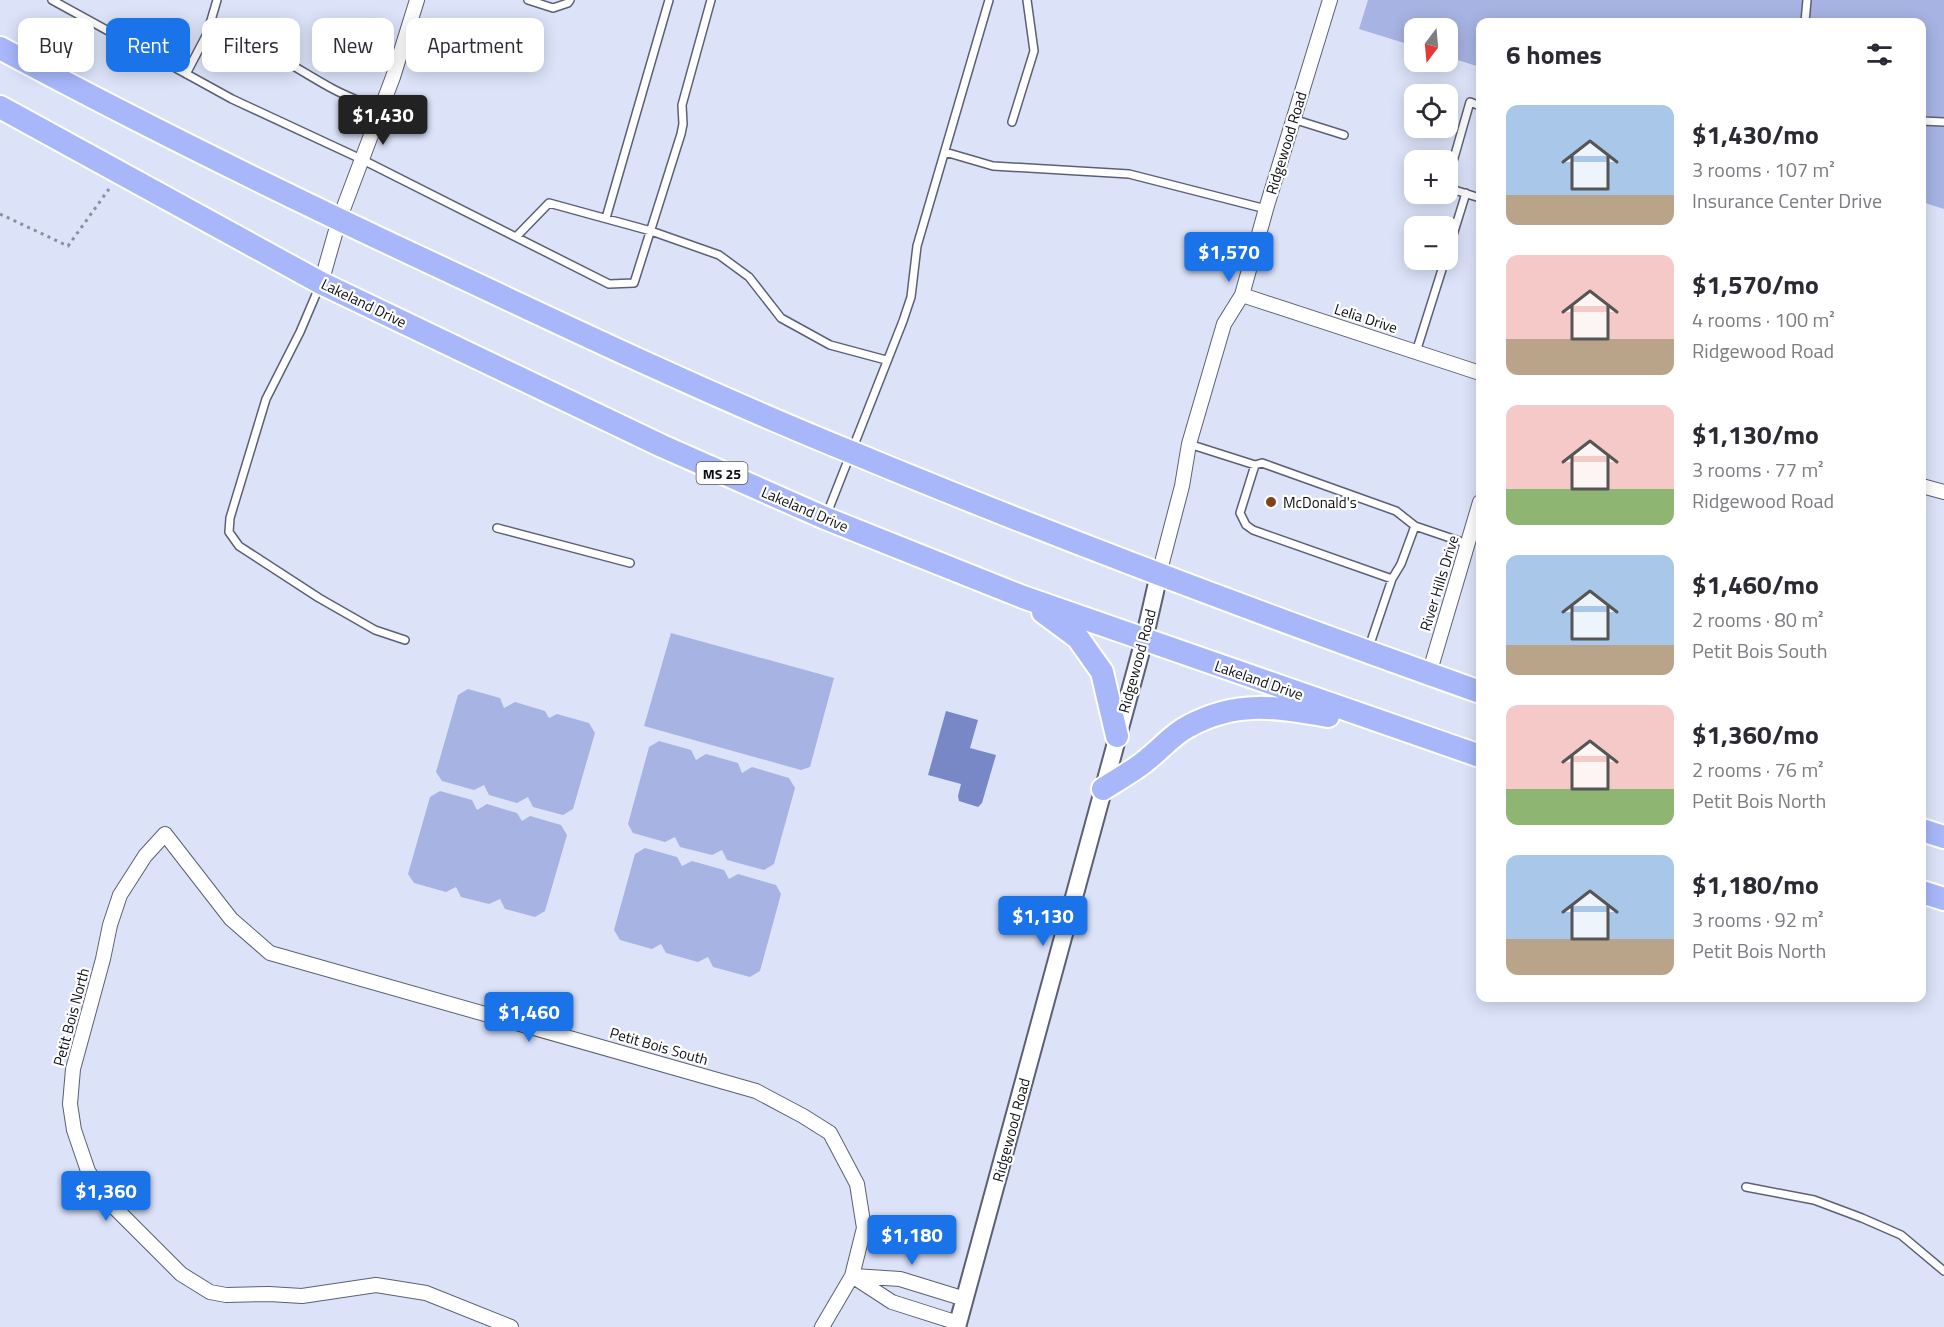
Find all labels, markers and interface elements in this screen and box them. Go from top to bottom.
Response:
chip: Buy [18,18,94,72]
chip: Rent [106,18,190,72]
chip: Filters [202,18,300,72]
chip: New [312,18,394,72]
chip: Apartment [406,18,544,72]
north arrow [1404,18,1458,72]
map controls [1404,18,1458,270]
text: 6 homes [1506,35,1602,74]
icon: filters [1863,38,1896,71]
button: locate [1404,84,1458,138]
street label: Ridgewood Road [1259,89,1313,197]
pin: $1,430 [334,95,432,146]
text: $1,430 [352,99,414,130]
text: $1,430/mo [1692,115,1819,154]
icon: home [1554,129,1626,201]
button: + [1404,150,1458,204]
text: 3 rooms · 107 m² [1692,154,1835,185]
text: Insurance Center Drive [1692,185,1882,216]
button: − [1404,216,1458,270]
pin: $1,570 [1180,232,1278,283]
text: $1,570 [1198,236,1260,267]
text: $1,570/mo [1692,265,1819,304]
street label: Lakeland Drive [317,272,411,334]
icon: home [1554,279,1626,351]
street label: Lelia Drive [1332,297,1400,339]
text: 4 rooms · 100 m² [1692,304,1835,335]
text: Ridgewood Road [1692,335,1834,366]
text: $1,130/mo [1692,415,1819,454]
icon: home [1554,429,1626,501]
text: 3 rooms · 77 m² [1692,454,1824,485]
road number: MS 25 [696,462,748,484]
street label: Lakeland Drive [758,480,852,538]
text: Ridgewood Road [1692,485,1834,516]
place label: McDonald's [1283,491,1357,514]
marker: McDonald's [1264,495,1278,509]
street label: River Hills Drive [1414,532,1464,634]
text: $1,460/mo [1692,565,1819,604]
icon: home [1554,579,1626,651]
text: 2 rooms · 80 m² [1692,604,1824,635]
street label: Ridgewood Road [1112,607,1162,715]
text: Petit Bois South [1692,635,1827,666]
street label: Lakeland Drive [1212,654,1306,706]
text: $1,360/mo [1692,715,1819,754]
icon: home [1554,729,1626,801]
text: 2 rooms · 76 m² [1692,754,1824,785]
text: Petit Bois North [1692,785,1826,816]
text: $1,180/mo [1692,865,1819,904]
icon: home [1554,879,1626,951]
pin: $1,130 [994,896,1092,947]
text: $1,130 [1012,900,1074,931]
text: 3 rooms · 92 m² [1692,904,1824,935]
text: Petit Bois North [1692,935,1826,966]
street label: Petit Bois North [47,965,95,1069]
pin: $1,460 [480,992,578,1043]
text: $1,460 [498,996,560,1027]
street label: Petit Bois South [607,1021,711,1071]
street label: Ridgewood Road [986,1076,1036,1184]
pin: $1,360 [57,1171,155,1222]
text: $1,360 [75,1175,137,1206]
pin: $1,180 [863,1215,961,1266]
text: $1,180 [881,1219,943,1250]

